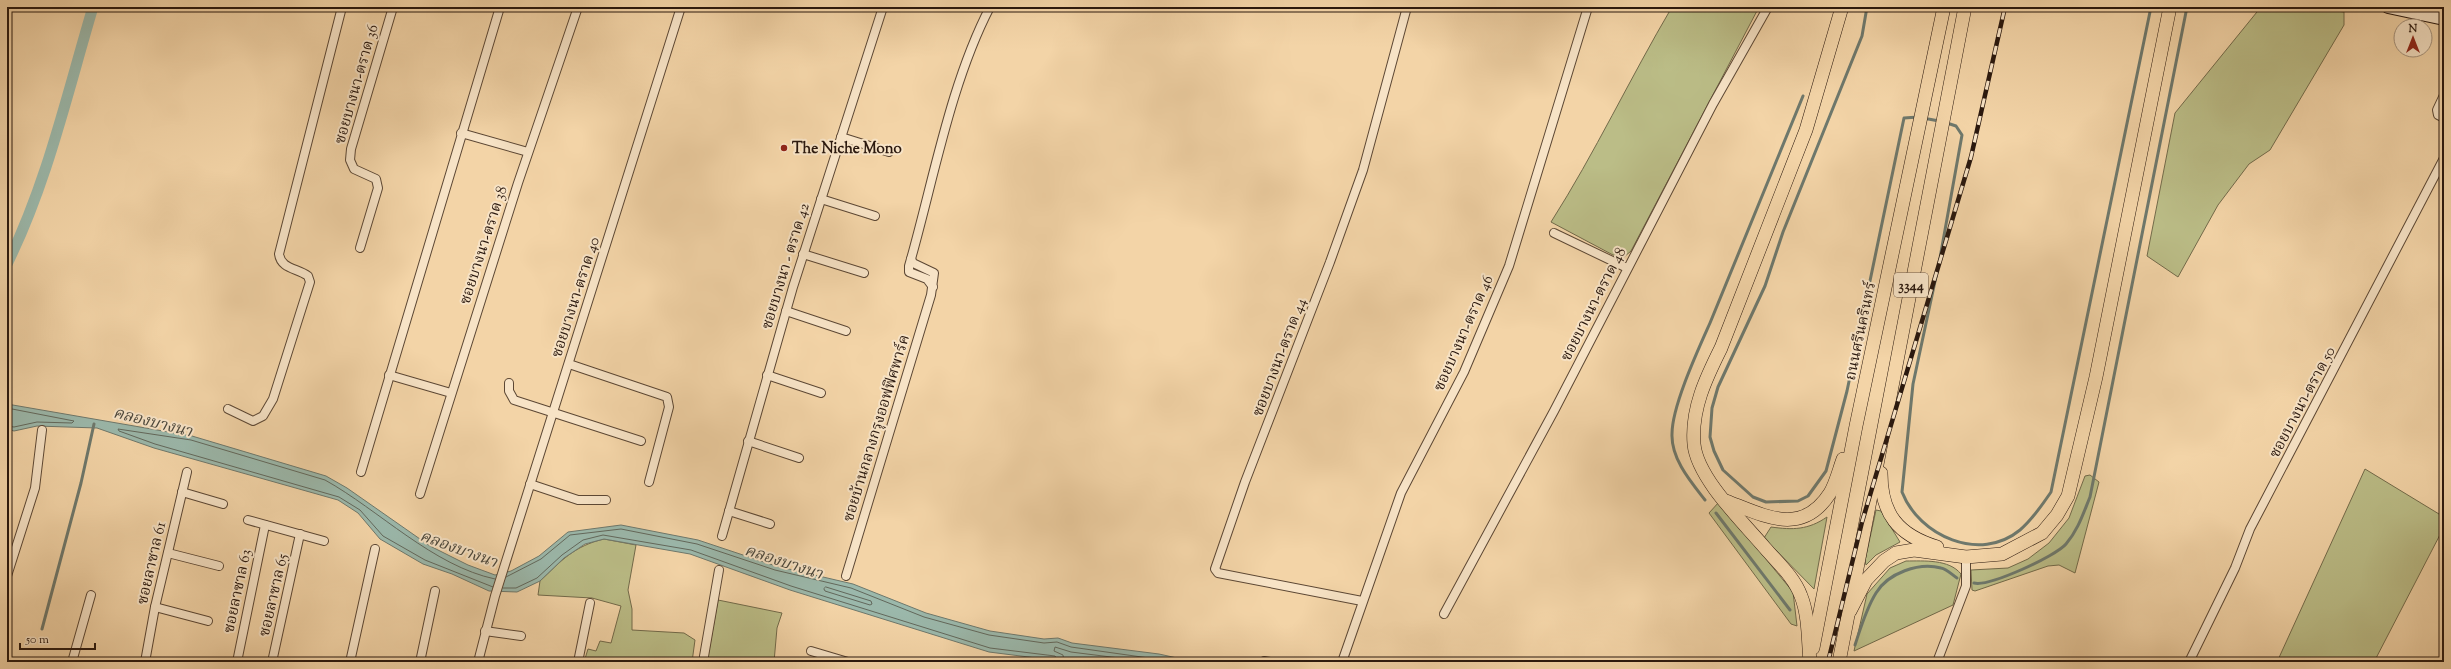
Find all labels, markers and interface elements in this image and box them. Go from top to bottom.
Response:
north arrow [2393,18,2433,58]
text: N [2408,21,2418,37]
street label: ซอยบางนา-ตราด 36 [330,22,385,147]
place label: The Niche Mono [792,139,902,160]
marker: The Niche Mono [779,143,789,153]
street label: ซอยบางนา-ตราด 38 [455,183,514,307]
street label: ซอยบางนา - ตราด 42 [757,201,816,332]
street label: ซอยบางนา-ตราด 40 [547,235,606,360]
street label: ซอยบางนา-ตราด 48 [1557,244,1632,365]
street label: ซอยบางนา-ตราด 46 [1429,272,1499,395]
road number: 3344 [1894,273,1928,297]
street label: ถนนศรีนครินทร์ [1840,279,1882,382]
street label: ซอยบางนา-ตราด 44 [1248,295,1313,420]
street label: ซอยบ้านกลางกรุงออฟฟิศพาร์ค [838,332,916,525]
street label: ซอยบางนา-ตราด 50 [2265,343,2342,462]
water label: คลองบางนา [110,403,195,445]
street label: ซอยลาซาล 61 [133,520,172,607]
water label: คลองบางนา [416,526,501,575]
water label: คลองบางนา [741,540,826,587]
street label: ซอยลาซาล 63 [219,547,258,635]
street label: ซอยลาซาล 65 [255,552,294,639]
scale bar [20,625,95,651]
text: 50 m [25,631,49,649]

